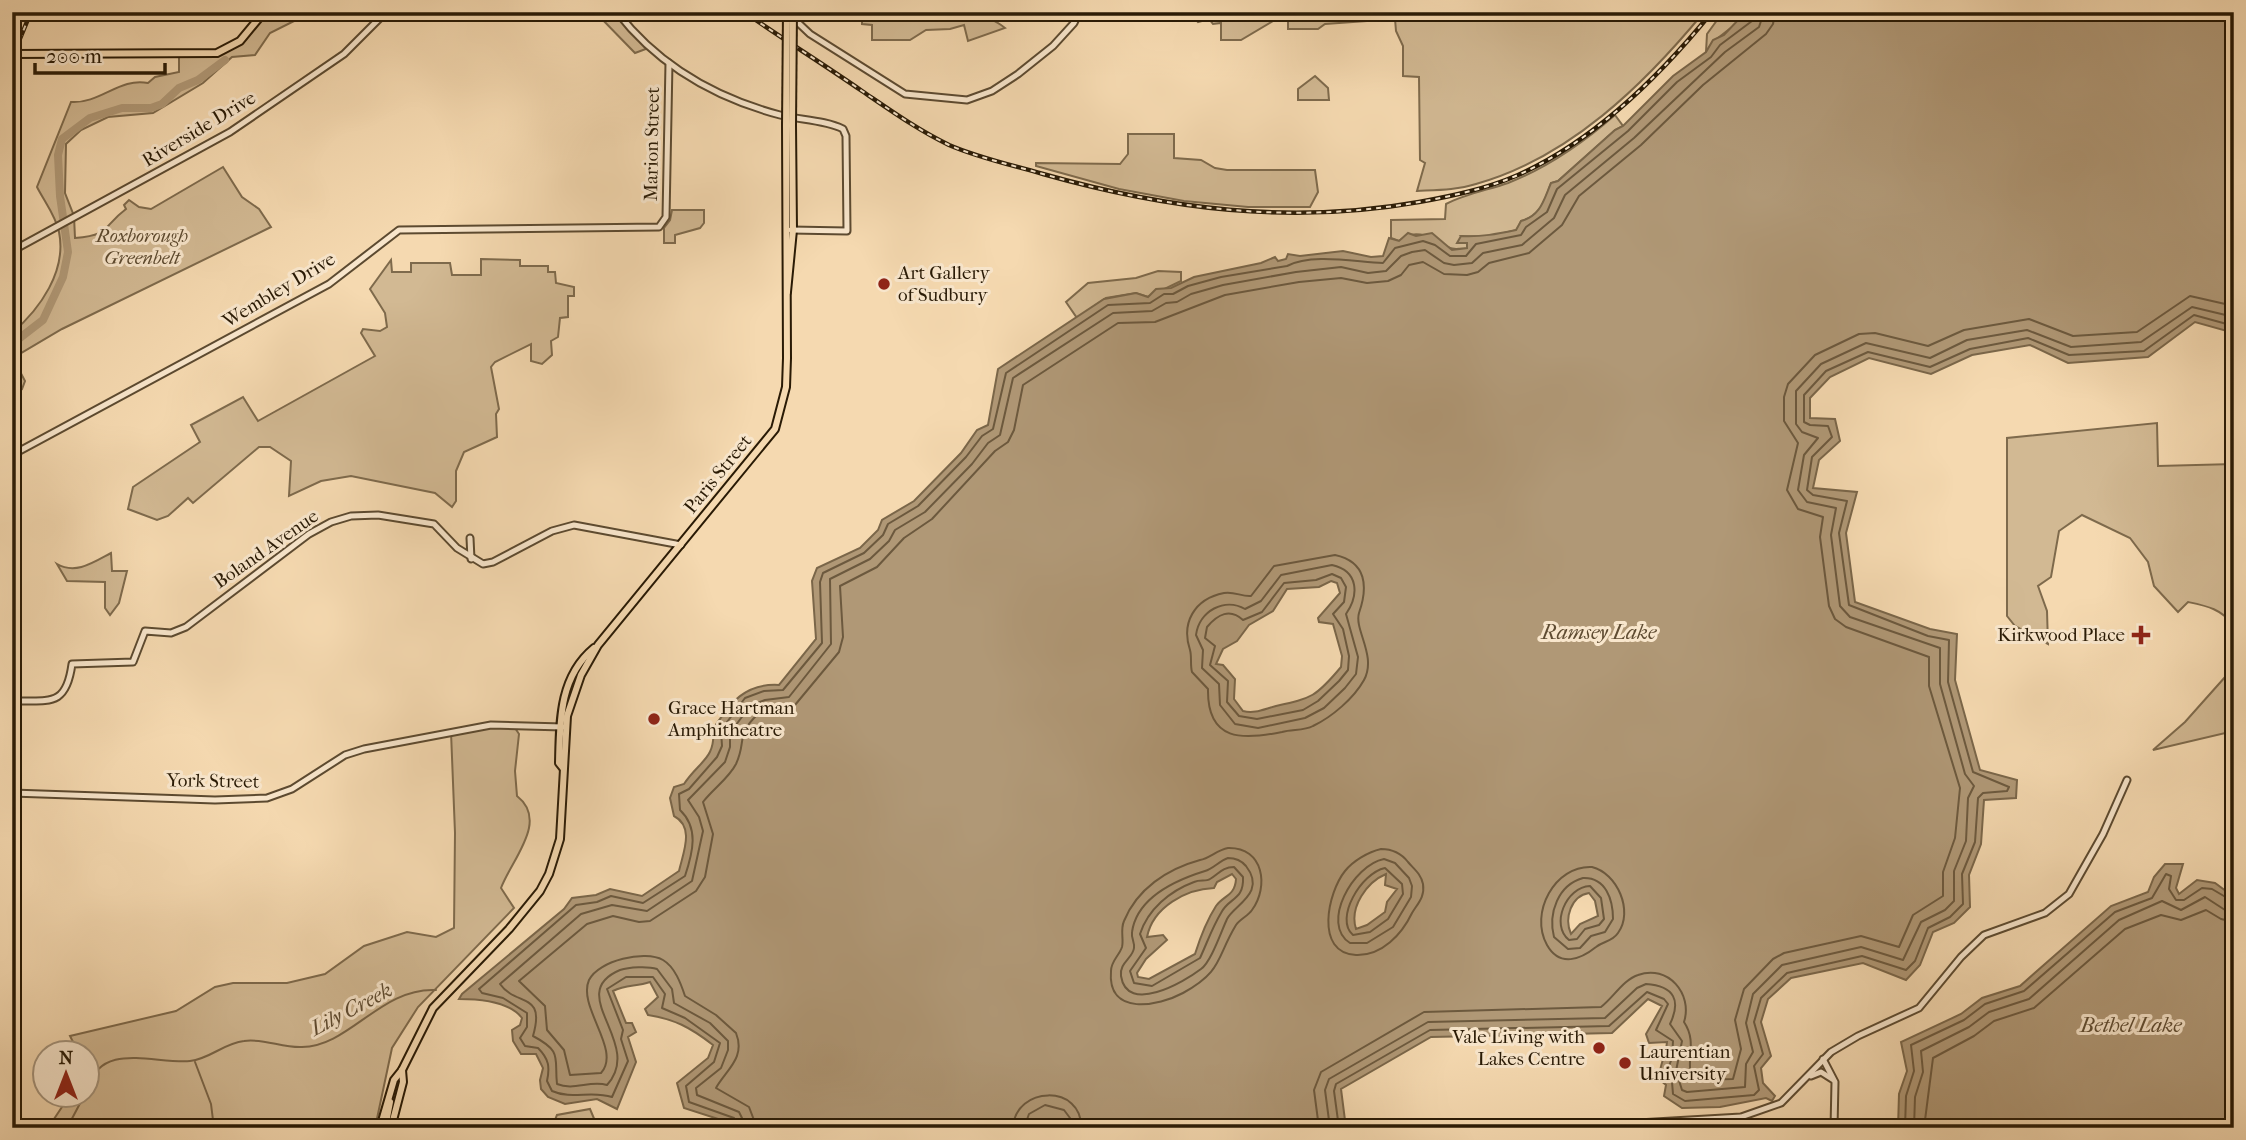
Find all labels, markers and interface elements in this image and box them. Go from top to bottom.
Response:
scale bar [35,32,164,76]
text: 200 m [46,44,102,68]
street label: Marion Street [640,86,664,201]
street label: Riverside Drive [138,87,260,171]
park label: Roxborough Greenbelt [94,225,188,269]
street label: Wembley Drive [218,248,339,333]
place label: Art Gallery of Sudbury [897,262,990,306]
marker: Art Gallery of Sudbury [876,276,892,292]
street label: Paris Street [680,430,757,518]
street label: Boland Avenue [209,505,323,593]
water label: Ramsey Lake [1540,620,1657,644]
place label: Kirkwood Place [1997,624,2125,646]
marker: Kirkwood Place [2131,625,2151,645]
place label: Grace Hartman Amphitheatre [667,697,795,741]
marker: Grace Hartman Amphitheatre [646,711,662,727]
street label: York Street [166,769,260,793]
water label: Lily Creek [304,977,396,1041]
water label: Bethel Lake [2079,1013,2182,1037]
place label: Vale Living with Lakes Centre [1451,1026,1585,1070]
north arrow [32,1038,102,1108]
marker: Vale Living with Lakes Centre [1591,1040,1607,1056]
place label: Laurentian University [1639,1041,1730,1085]
text: N [59,1047,74,1069]
marker: Laurentian University [1617,1055,1633,1071]

